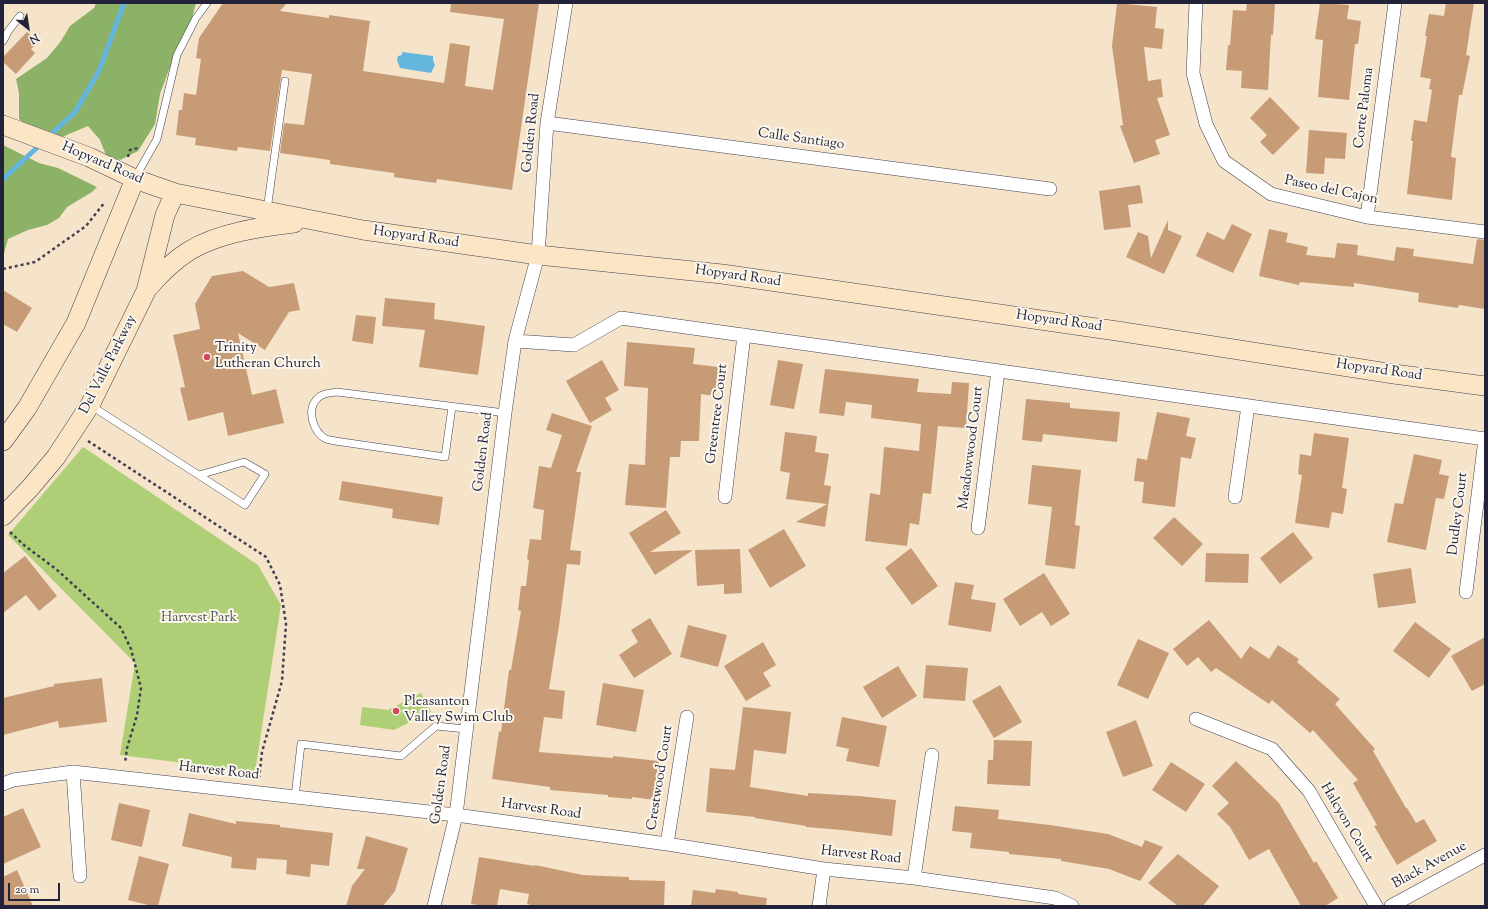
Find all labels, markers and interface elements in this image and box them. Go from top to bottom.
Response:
north arrow [8,8,48,48]
text: N [26,29,42,48]
street label: Corte Paloma [1352,66,1378,150]
street label: Golden Road [519,92,545,174]
street label: Calle Santiago [757,126,845,154]
street label: Hopyard Road [59,139,145,189]
street label: Paseo del Cajon [1283,173,1379,209]
street label: Hopyard Road [372,224,460,252]
street label: Hopyard Road [694,263,782,291]
street label: Hopyard Road [1015,308,1103,336]
street label: Del Valle Parkway [77,313,141,417]
place label: Trinity Lutheran Church [215,341,321,374]
marker: Trinity Lutheran Church [202,352,212,362]
street label: Hopyard Road [1335,357,1423,385]
street label: Greentree Court [704,363,732,465]
street label: Meadowwood Court [956,386,988,510]
street label: Golden Road [471,411,497,493]
street label: Dudley Court [1446,471,1472,557]
park label: Harvest Park [161,611,237,627]
place label: Pleasanton Valley Swim Club [404,695,513,728]
marker: Pleasanton Valley Swim Club [391,706,401,716]
street label: Crestwood Court [644,724,678,832]
street label: Golden Road [428,744,456,826]
street label: Harvest Road [178,759,260,785]
street label: Halcyon Court [1316,780,1376,866]
street label: Harvest Road [500,796,582,824]
street label: Black Avenue [1390,839,1470,893]
street label: Harvest Road [820,843,902,869]
scale bar [10,875,62,901]
text: 20 m [15,881,39,899]

